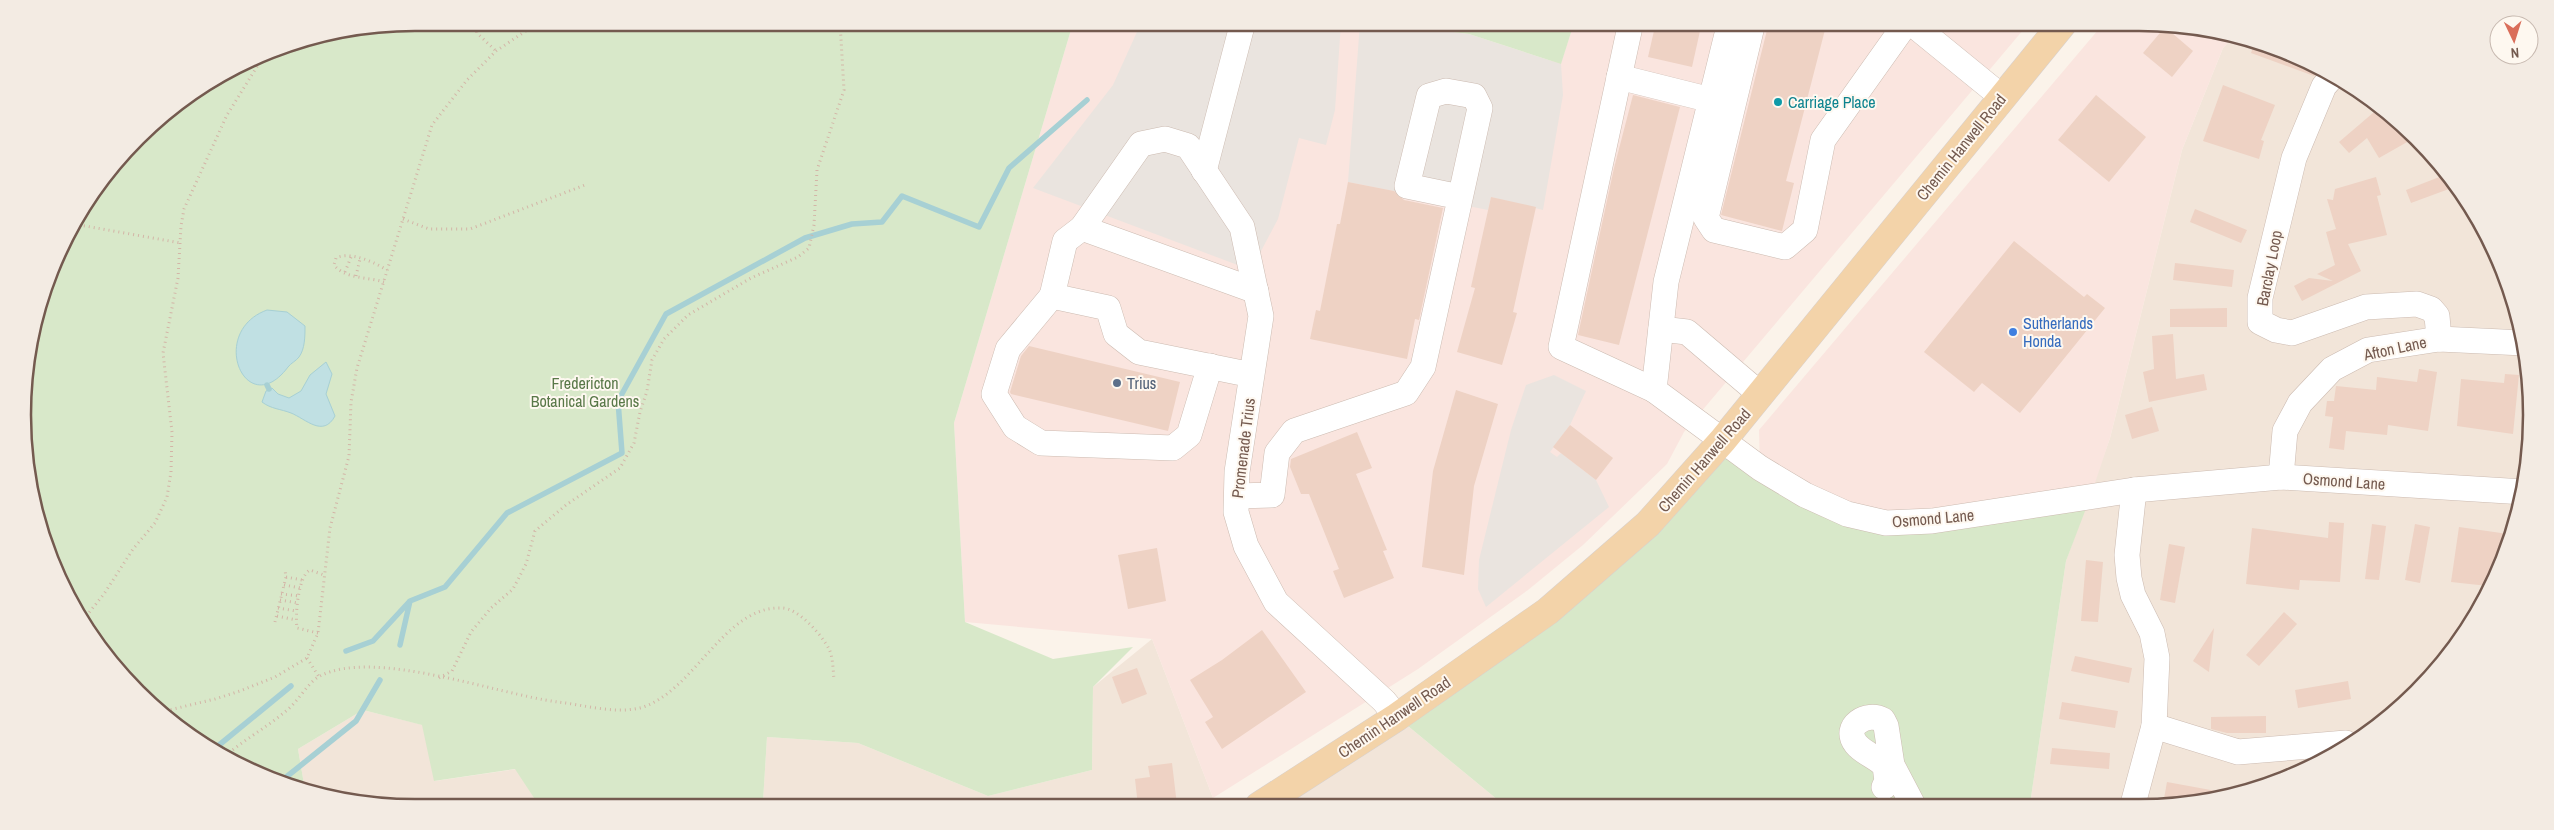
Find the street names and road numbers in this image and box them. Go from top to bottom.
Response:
street label: Chemin Hanwell Road [1911,89,2011,205]
street label: Barclay Loop [2251,228,2287,308]
street label: Afton Lane [2361,331,2428,366]
street label: Promenade Trius [1226,397,1260,499]
street label: Chemin Hanwell Road [1653,403,1755,517]
street label: Osmond Lane [2302,467,2386,495]
street label: Osmond Lane [1891,503,1975,533]
street label: Chemin Hanwell Road [1333,671,1455,763]

